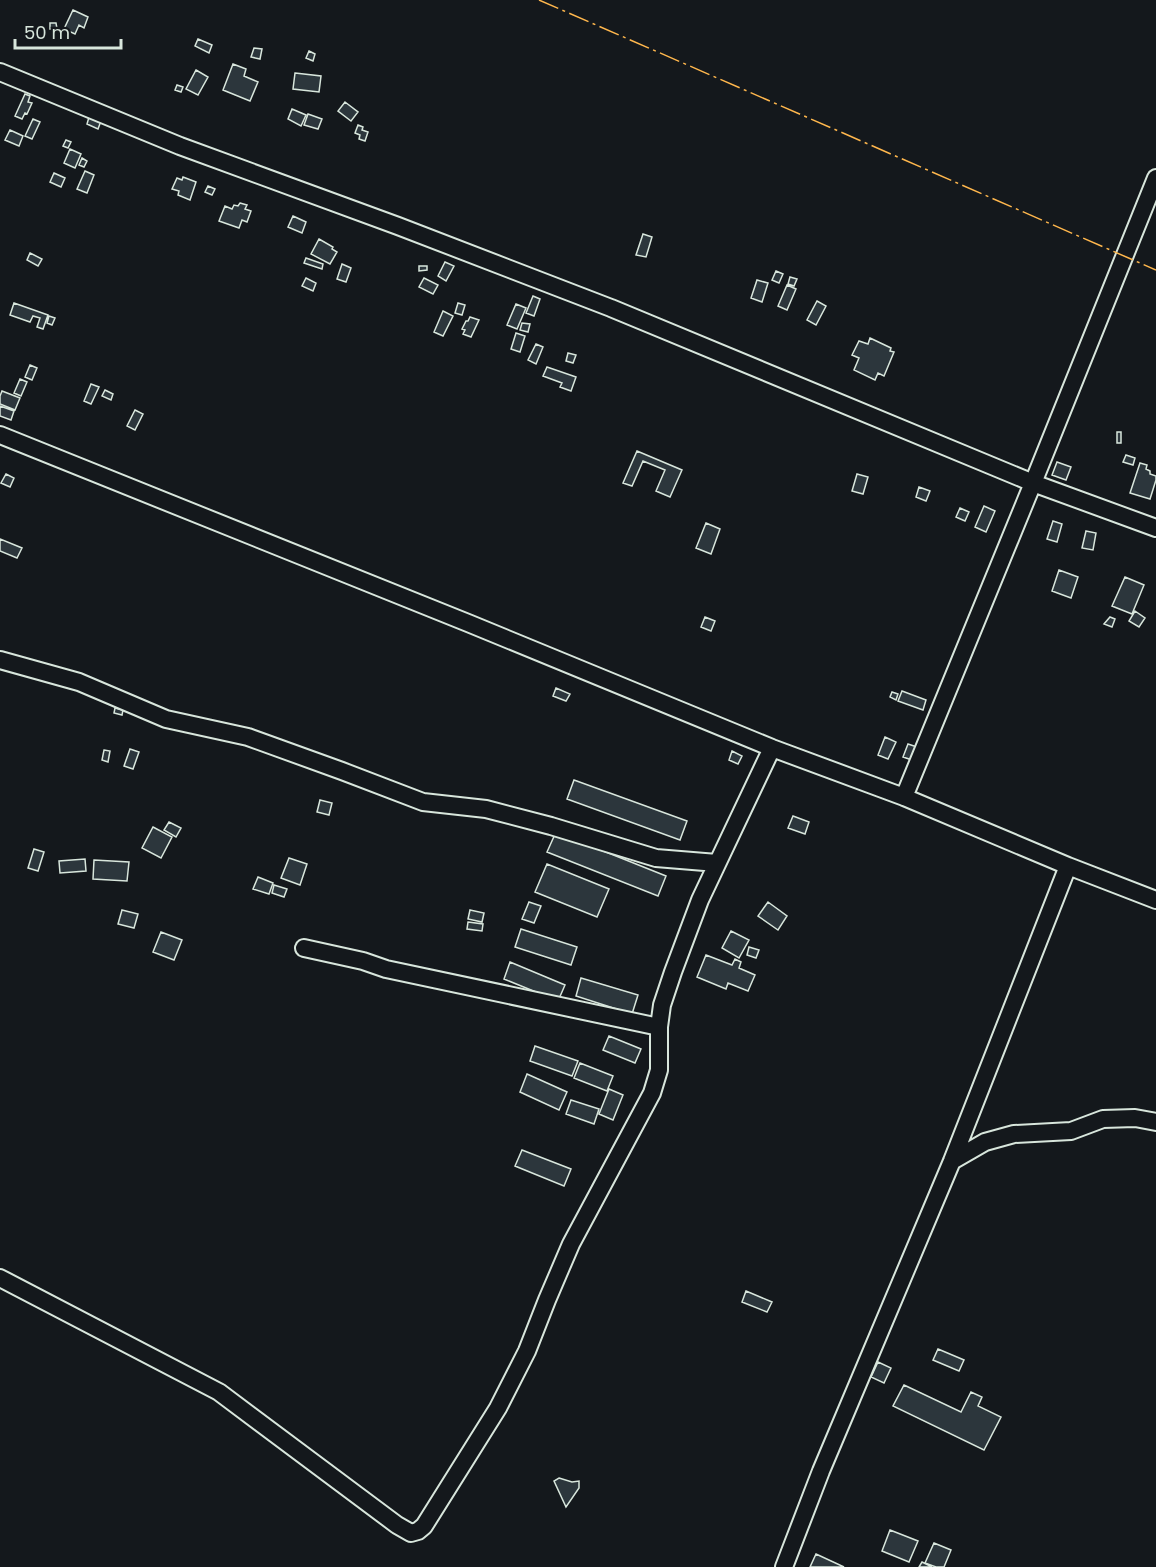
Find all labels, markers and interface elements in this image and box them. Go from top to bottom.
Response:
scale bar [15,12,122,50]
text: 50 m [24,20,70,45]

